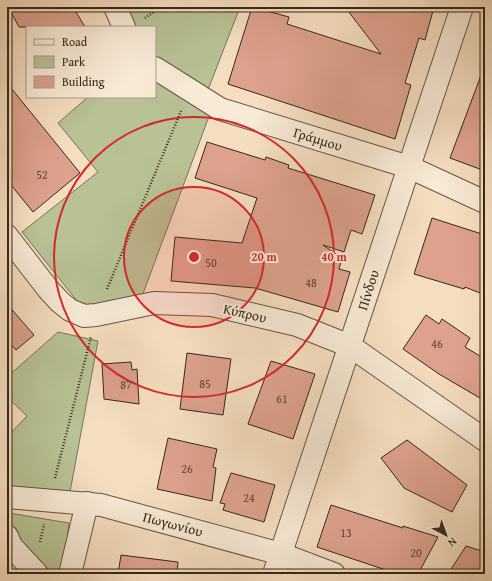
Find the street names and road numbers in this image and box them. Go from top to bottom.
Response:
street label: Γράμμου [291,122,345,156]
street label: Πίνδου [352,267,384,313]
street label: Κύπρου [221,298,269,328]
street label: Πωγωνίου [141,506,205,542]

